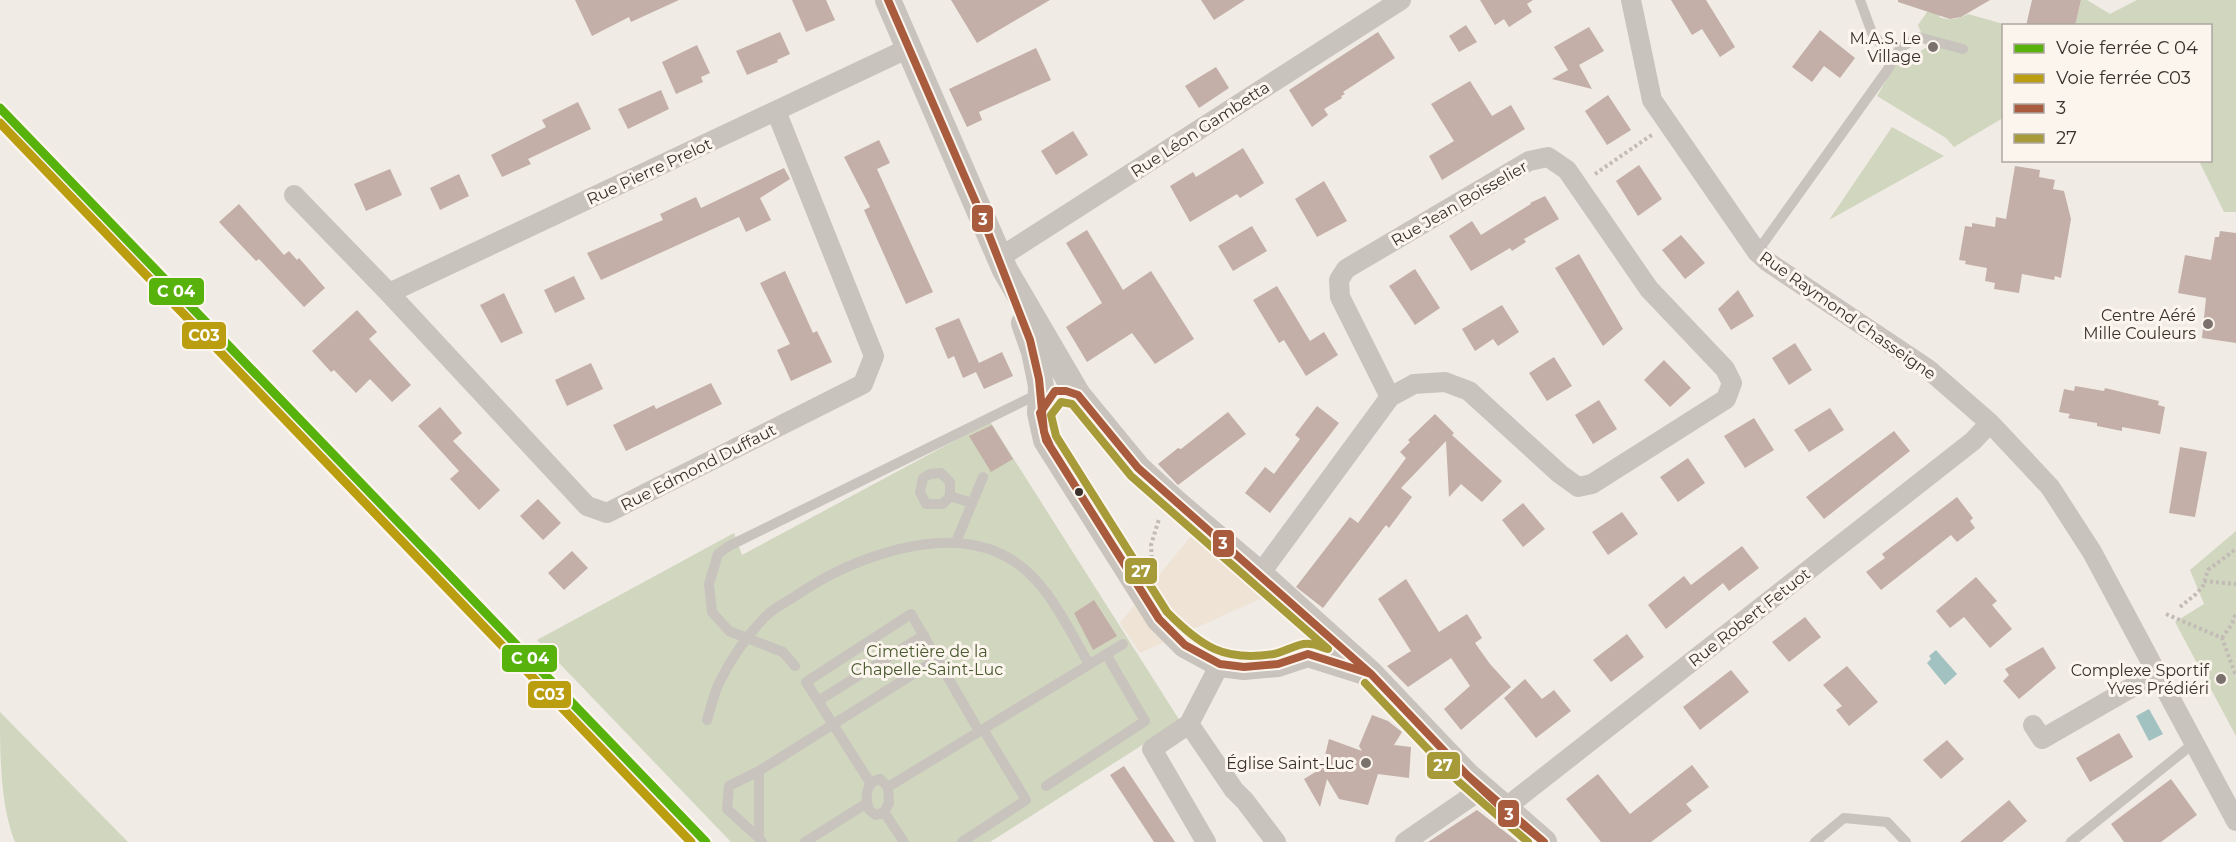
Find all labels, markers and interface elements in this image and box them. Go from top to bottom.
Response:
legend [2002,24,2212,162]
place label: M.A.S. Le Village [1850,29,1921,66]
text: Voie ferrée C 04 [2056,37,2198,59]
marker: M.A.S. Le Village [1926,40,1940,54]
text: Voie ferrée C03 [2056,67,2191,89]
street label: Rue Léon Gambetta [1127,78,1273,181]
text: 3 [2056,97,2066,119]
text: 27 [2056,127,2077,149]
street label: Rue Pierre Prelot [584,134,715,209]
street label: Rue Jean Boisselier [1388,157,1531,250]
line badge: 3 [971,204,994,233]
text: 3 [977,210,988,229]
street label: Rue Raymond Chasseigne [1756,247,1940,384]
line badge: C 04 [148,277,205,306]
text: C 04 [157,282,195,301]
place label: Centre Aéré Mille Couleurs [2083,306,2196,343]
marker: Centre Aéré Mille Couleurs [2201,317,2215,331]
line badge: C03 [181,321,227,350]
text: C03 [188,326,220,345]
street label: Rue Edmond Duffaut [617,420,780,515]
unlabelled marker [1073,486,1085,498]
line badge: 3 [1212,529,1235,558]
text: 3 [1217,534,1228,553]
line badge: 27 [1124,557,1158,585]
text: 27 [1131,562,1151,581]
street label: Rue Robert Fetuot [1685,564,1814,671]
park label: Cimetière de la Chapelle-Saint-Luc [851,642,1003,679]
line badge: C 04 [501,644,558,673]
text: C 04 [511,649,549,668]
place label: Complexe Sportif Yves Prédiéri [2071,661,2210,698]
marker: Complexe Sportif Yves Prédiéri [2214,672,2228,686]
line badge: C03 [527,680,572,709]
text: C03 [533,685,565,704]
line badge: 27 [1426,751,1461,780]
place label: Église Saint-Luc [1226,754,1354,773]
marker: Église Saint-Luc [1359,756,1373,770]
text: 27 [1433,756,1453,775]
line badge: 3 [1497,799,1520,828]
text: 3 [1503,805,1514,824]

